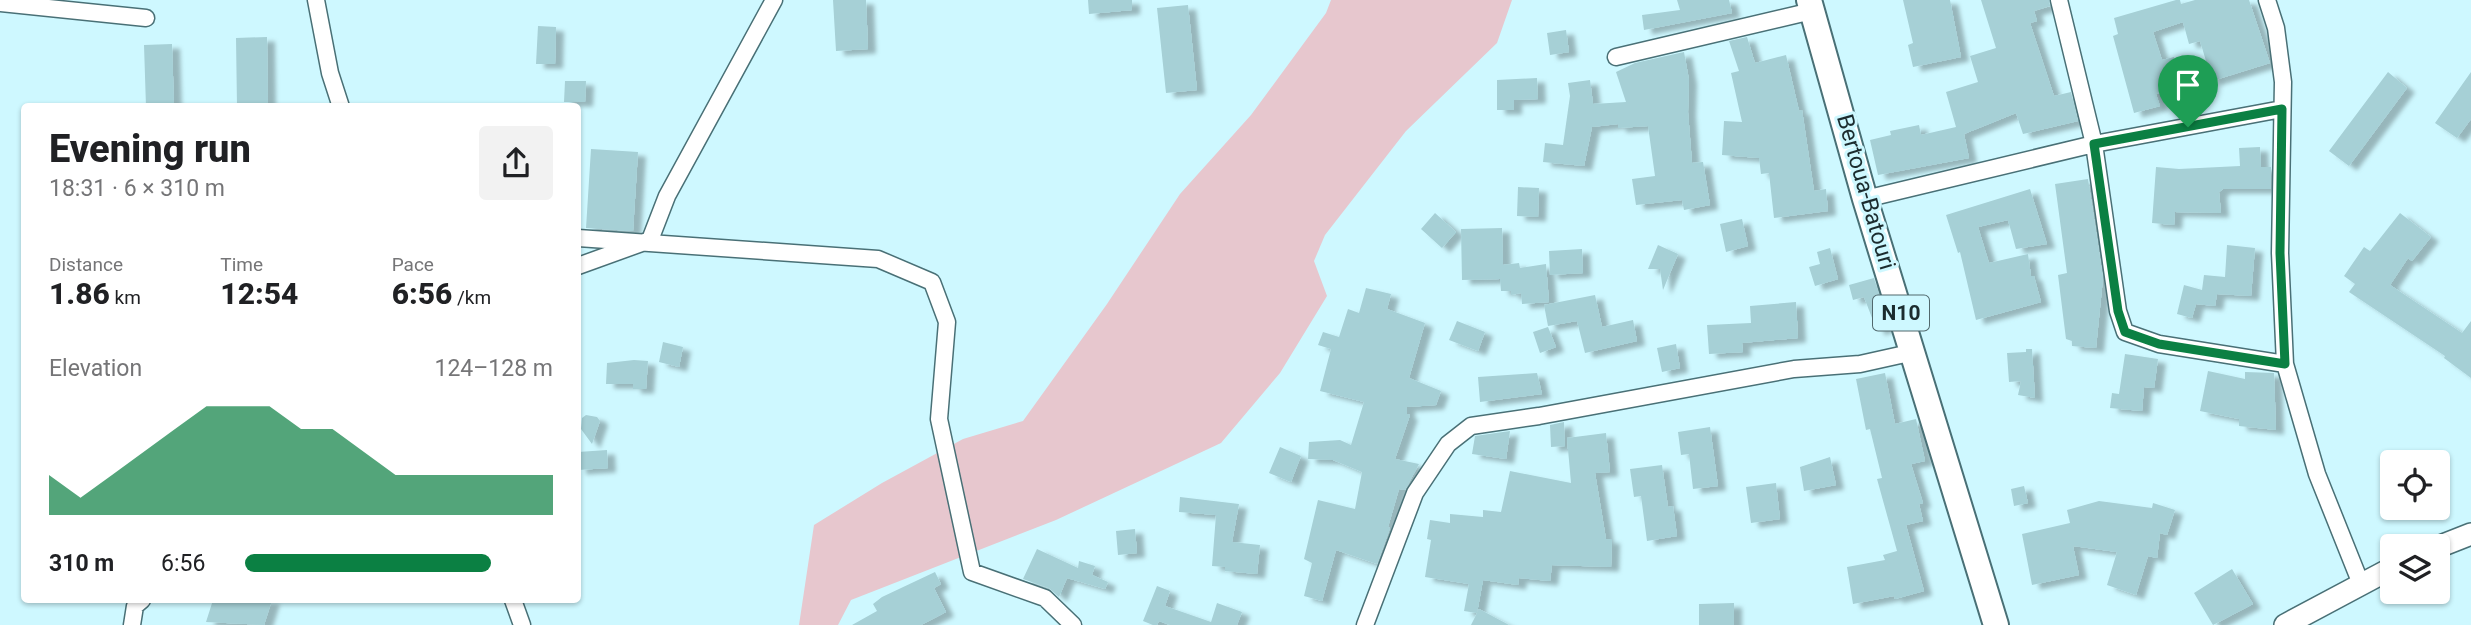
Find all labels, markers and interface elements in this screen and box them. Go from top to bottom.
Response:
pin [2158,55,2218,127]
icon: arrive [2169,66,2207,104]
street label: Bertoua-Batouri [1831,111,1901,273]
button: share [479,126,553,200]
text: Evening run [49,127,251,171]
text: 18:31 · 6 × 310 m [49,175,225,202]
text: Distance [49,253,123,276]
text: Time [220,253,263,276]
text: Pace [392,253,434,276]
text: 1.86 [49,276,110,311]
text: 12:54 [220,276,298,311]
text: 6:56 [392,276,452,311]
text: km [110,286,141,309]
text: /km [452,286,491,309]
road number: N10 [1873,296,1929,330]
text: Elevation [49,355,142,382]
text: 124–128 m [434,355,553,382]
map controls [2380,450,2450,604]
button: locate [2380,450,2450,520]
button: layers [2380,534,2450,604]
text: 310 m [49,550,114,577]
text: 6:56 [161,550,205,577]

